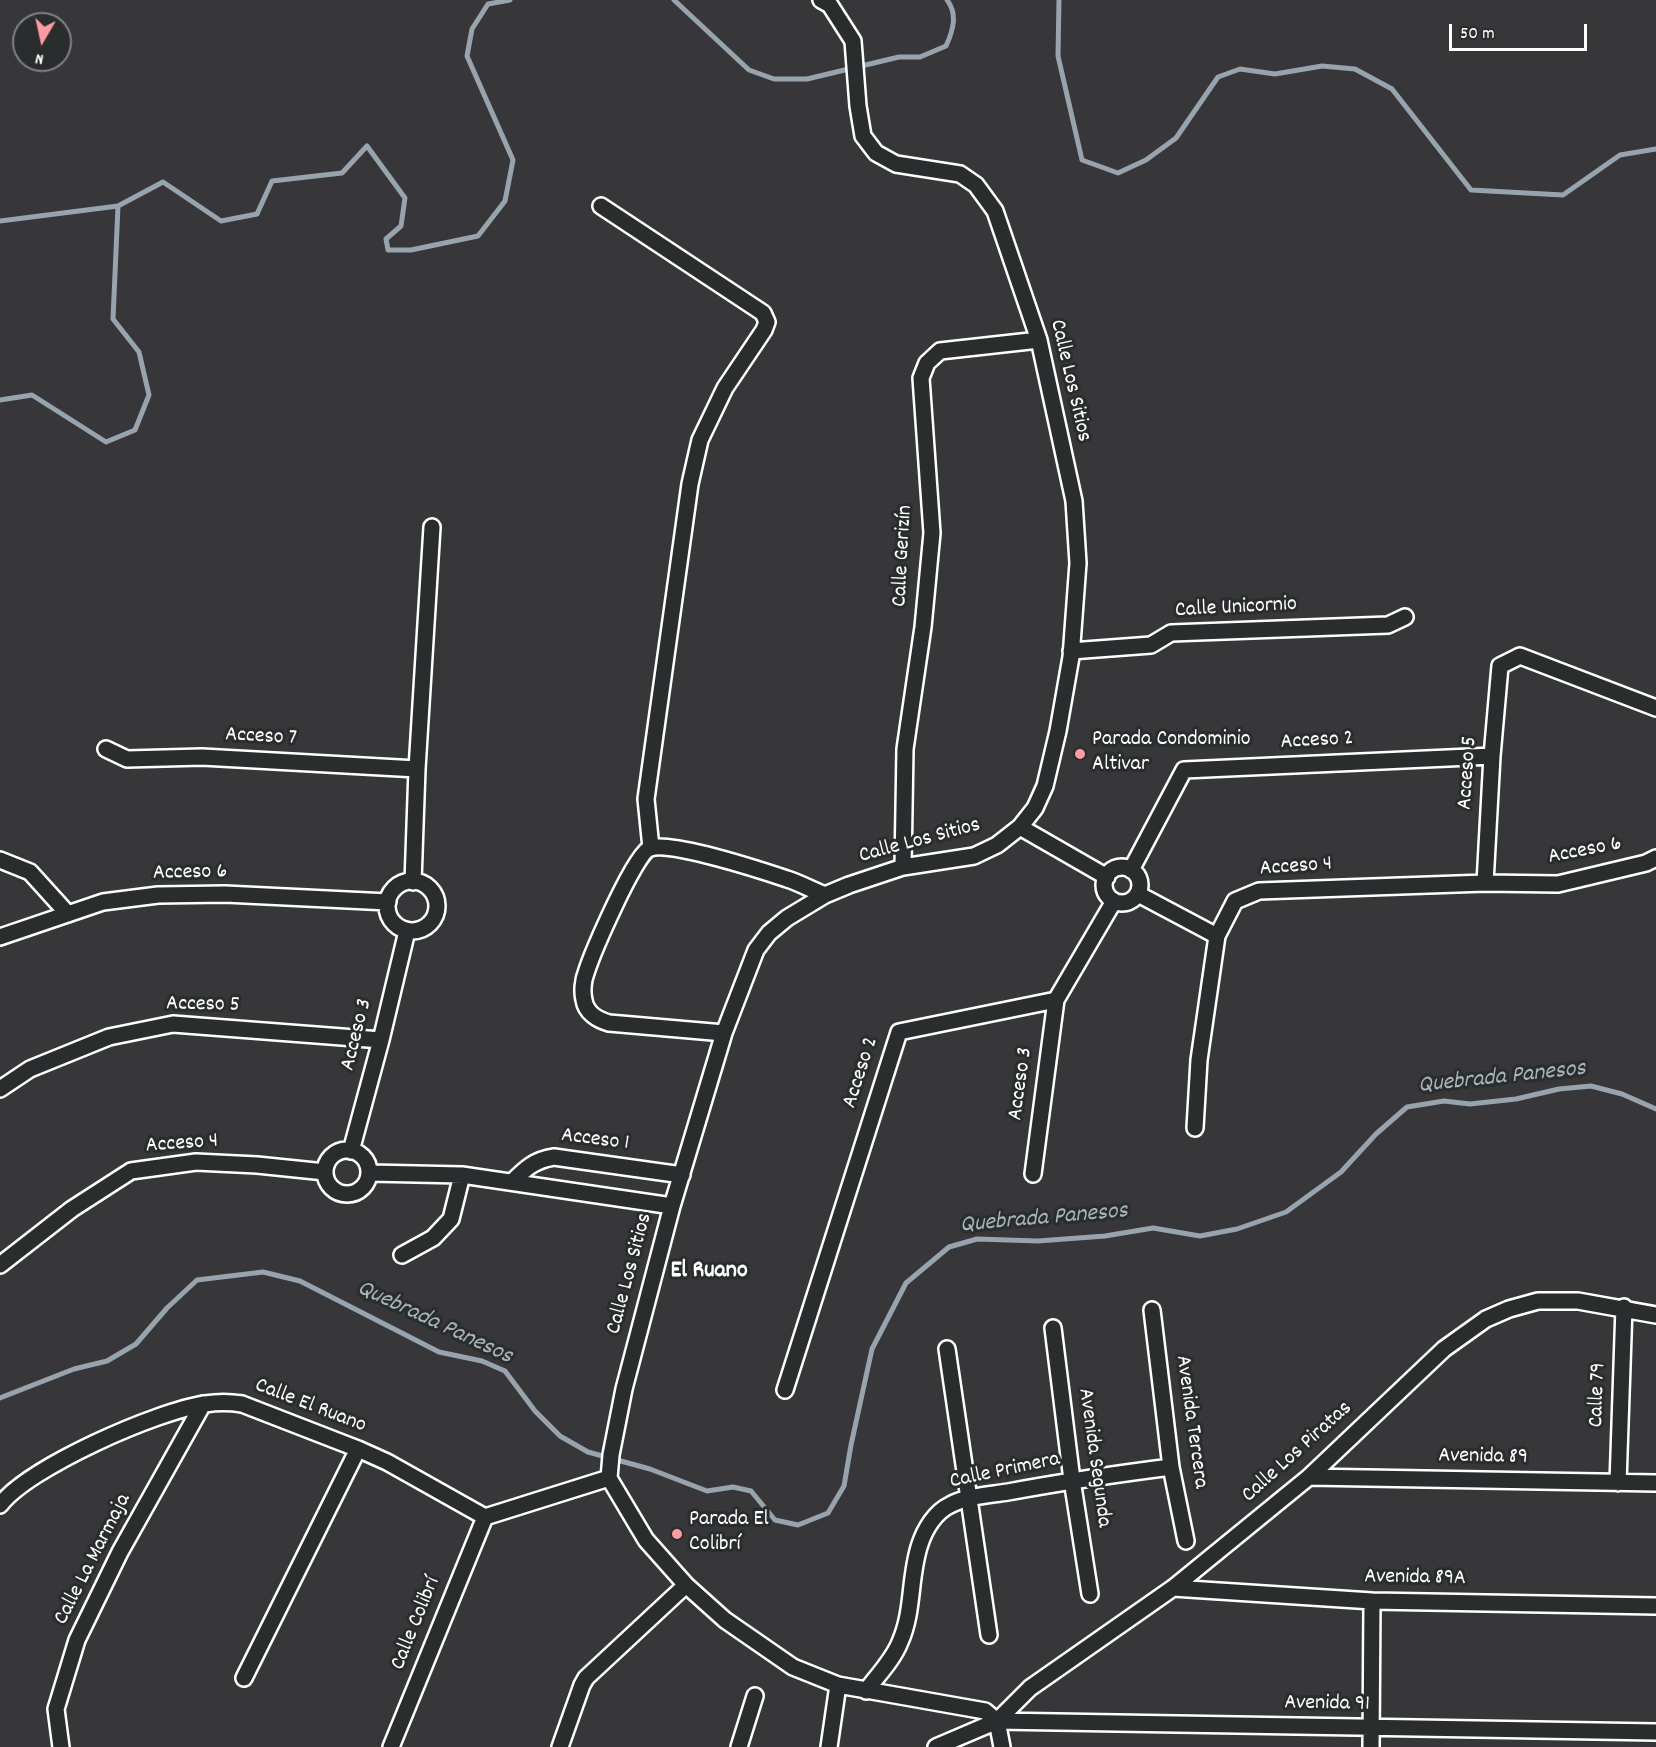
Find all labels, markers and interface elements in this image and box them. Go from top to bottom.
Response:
north arrow [12,12,72,72]
scale bar [1452,12,1590,50]
text: 50 m [1460,22,1495,47]
text: N [34,46,45,70]
street label: Calle Los Sitios [1042,317,1096,445]
street label: Calle Gerizín [888,504,920,608]
street label: Calle Unicornio [1174,593,1298,625]
street label: Acceso 7 [224,723,298,753]
street label: Acceso 2 [1280,727,1354,757]
place label: Parada Condominio Altivar [1092,728,1251,780]
street label: Acceso 5 [1453,735,1485,811]
marker: Parada Condominio Altivar [1073,747,1087,761]
street label: Calle Los Sitios [857,813,983,871]
street label: Acceso 6 [1546,832,1624,872]
street label: Acceso 4 [1259,852,1333,884]
street label: Acceso 6 [153,860,227,888]
street label: Acceso 5 [166,992,240,1020]
street label: Acceso 3 [336,996,380,1074]
street label: Acceso 2 [838,1034,886,1112]
street label: Acceso 3 [1004,1046,1040,1122]
water label: Quebrada Panesos [1417,1056,1587,1102]
street label: Acceso 1 [560,1124,630,1158]
street label: Acceso 4 [145,1129,219,1161]
water label: Quebrada Panesos [959,1198,1129,1242]
street label: Calle Los Sitios [602,1211,660,1337]
district label: El Ruano [670,1259,748,1287]
water label: Quebrada Panesos [352,1275,516,1373]
street label: Avenida Tercera [1168,1354,1212,1490]
street label: Calle 79 [1585,1362,1613,1428]
street label: Calle El Ruano [251,1374,369,1440]
street label: Avenida Segunda [1070,1387,1116,1529]
street label: Calle Los Piratas [1237,1396,1359,1510]
street label: Avenida 89 [1438,1444,1528,1472]
street label: Calle Primera [948,1447,1062,1497]
street label: Calle La Marmaja [50,1490,138,1630]
place label: Parada El Colibrí [689,1508,769,1560]
marker: Parada El Colibrí [670,1527,684,1541]
street label: Avenida 89A [1364,1565,1466,1593]
street label: Calle Colibrí [386,1574,448,1674]
street label: Avenida 91 [1284,1691,1370,1719]

